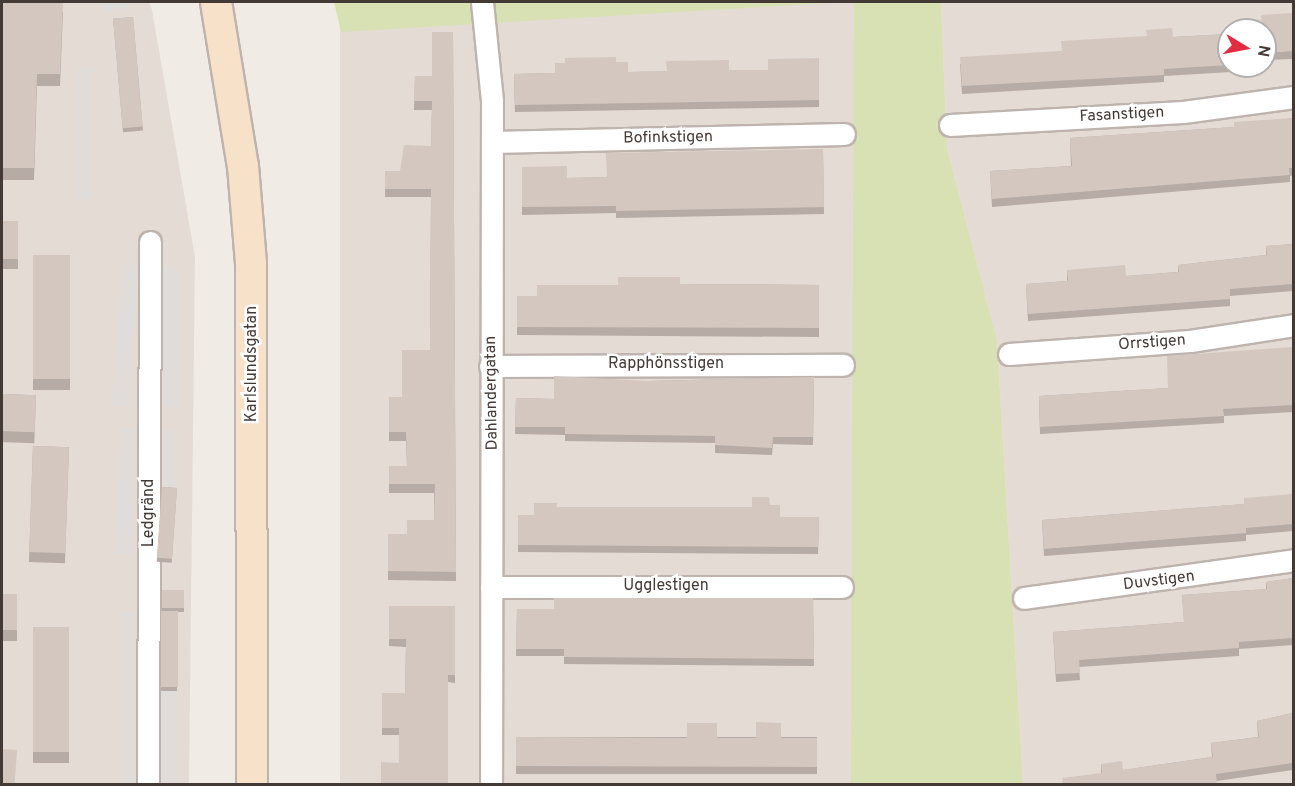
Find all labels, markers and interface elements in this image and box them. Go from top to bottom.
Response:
north arrow [1217,18,1277,78]
text: N [1252,43,1274,58]
street label: Fasanstigen [1079,103,1165,127]
street label: Bofinkstigen [623,128,713,148]
street label: Karlslundsgatan [242,306,262,422]
street label: Orrstigen [1118,331,1186,355]
street label: Dahlandergatan [481,336,503,450]
street label: Rapphönsstigen [608,354,724,374]
street label: Ledgränd [139,479,159,547]
street label: Duvstigen [1122,567,1196,595]
street label: Ugglestigen [623,576,709,596]

